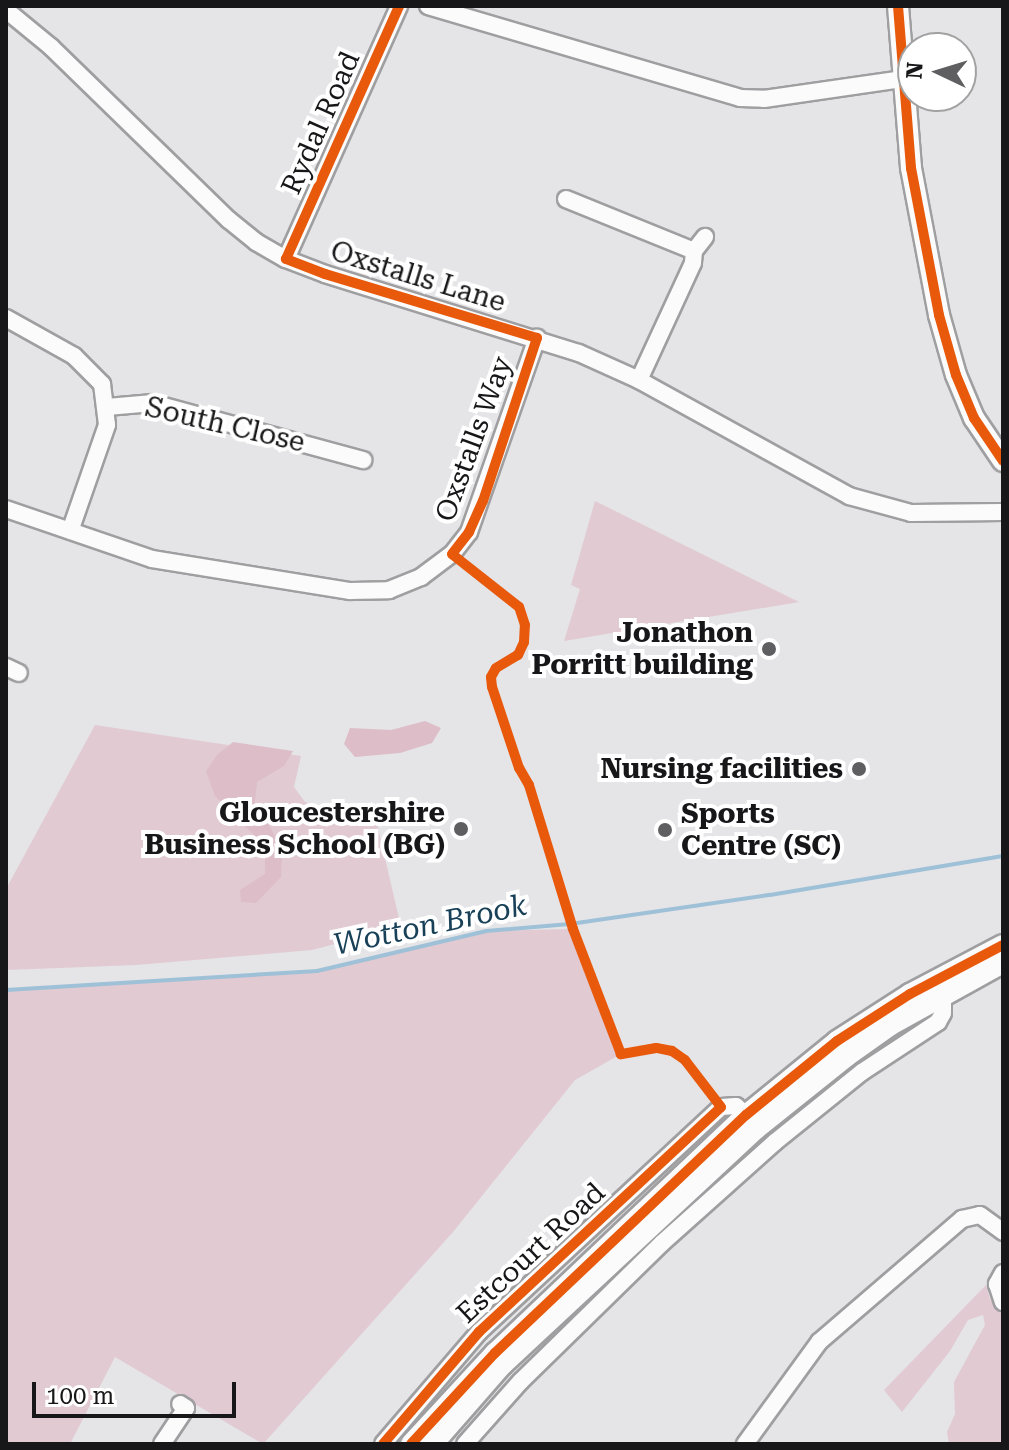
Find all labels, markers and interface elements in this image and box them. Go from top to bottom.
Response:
north arrow [897,32,977,112]
street label: Rydal Road [275,46,367,200]
text: N [901,61,928,80]
street label: Oxstalls Lane [326,234,510,320]
street label: Oxstalls Way [429,352,519,526]
street label: South Close [142,390,308,460]
place label: Jonathon Porritt building [531,616,753,682]
marker: Jonathon Porritt building [760,640,778,658]
place label: Nursing facilities [600,752,843,786]
marker: Nursing facilities [850,760,868,778]
place label: Gloucestershire Business School (BG) [144,796,445,862]
place label: Sports Centre (SC) [681,797,841,863]
marker: Gloucestershire Business School (BG) [452,820,470,838]
marker: Sports Centre (SC) [656,821,674,839]
water label: Wotton Brook [330,887,530,963]
street label: Estcourt Road [450,1176,612,1330]
scale bar [36,1366,240,1416]
text: 100 m [46,1382,114,1410]

